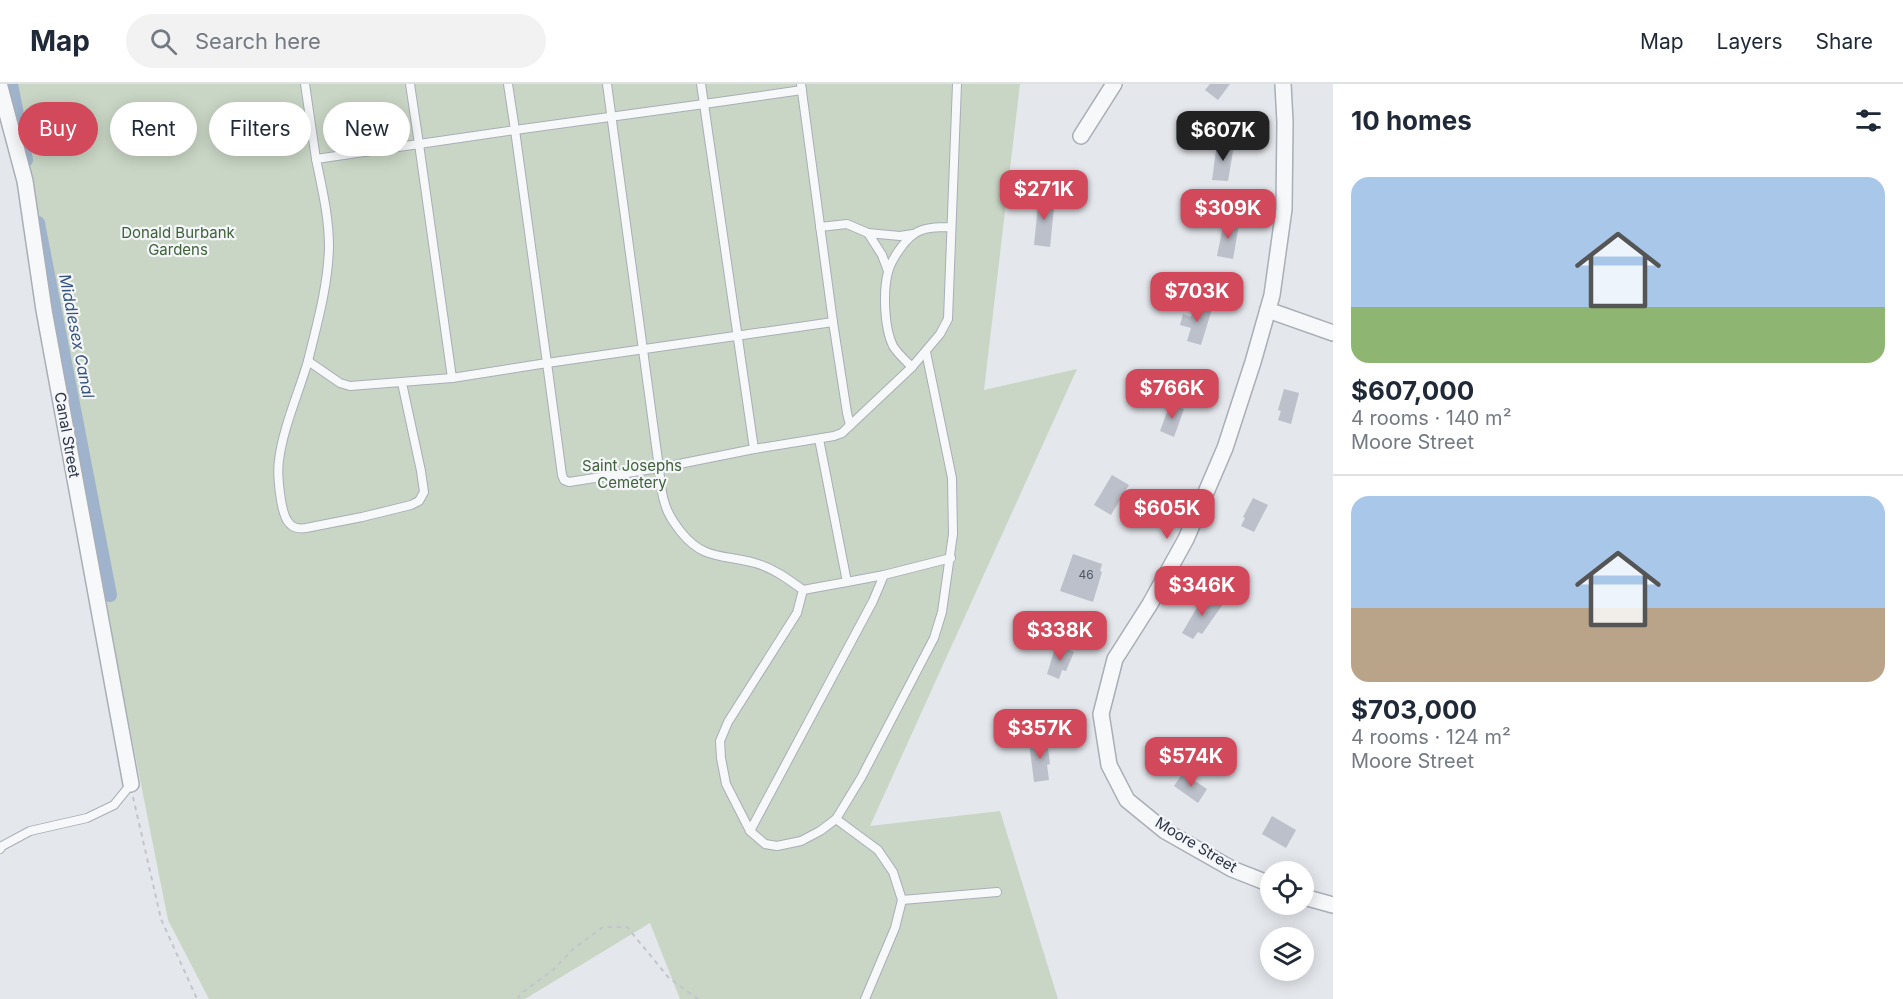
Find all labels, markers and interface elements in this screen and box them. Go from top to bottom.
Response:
search box [126,14,546,68]
text: Map [30,24,90,58]
icon: search [147,25,180,58]
text: Search here [195,28,321,54]
text: Map [1640,29,1684,54]
text: Layers [1717,29,1783,54]
text: Share [1816,29,1873,54]
chip: Buy [18,102,98,156]
chip: Rent [110,102,197,156]
chip: Filters [209,102,311,156]
chip: New [323,102,410,156]
icon: filters [1852,104,1885,137]
text: 10 homes [1351,105,1472,136]
pin: $607K [1181,111,1265,162]
text: $607K [1190,118,1256,142]
pin: $271K [1002,170,1086,221]
text: $271K [1014,177,1074,201]
pin: $309K [1186,189,1270,240]
text: $309K [1195,196,1261,220]
icon: home [1564,216,1672,324]
park label: Donald Burbank Gardens [121,223,236,259]
water label: Middlesex Canal [55,272,99,400]
pin: $703K [1155,272,1239,323]
text: $703K [1164,279,1230,303]
pin: $766K [1130,369,1214,420]
text: $607,000 [1351,375,1474,406]
text: $766K [1140,376,1204,400]
street label: Canal Street [51,391,84,479]
text: 4 rooms · 140 m² [1351,406,1511,430]
text: Moore Street [1351,430,1474,454]
park label: Saint Josephs Cemetery [582,456,682,492]
pin: $605K [1125,489,1209,540]
text: $605K [1134,496,1200,520]
icon: home [1564,535,1672,643]
pin: $346K [1160,566,1244,617]
house number: 46 [1078,567,1094,582]
text: $346K [1169,573,1235,597]
pin: $338K [1018,611,1102,662]
text: $338K [1027,618,1093,642]
text: $703,000 [1351,694,1477,725]
pin: $357K [998,709,1082,760]
text: $357K [1008,716,1072,740]
text: 4 rooms · 124 m² [1351,725,1511,749]
pin: $574K [1149,737,1233,788]
text: $574K [1159,744,1223,768]
text: Moore Street [1351,749,1474,773]
street label: Moore Street [1152,813,1241,877]
map controls [1260,861,1314,981]
button: locate [1260,861,1314,915]
button: layers [1260,927,1314,981]

